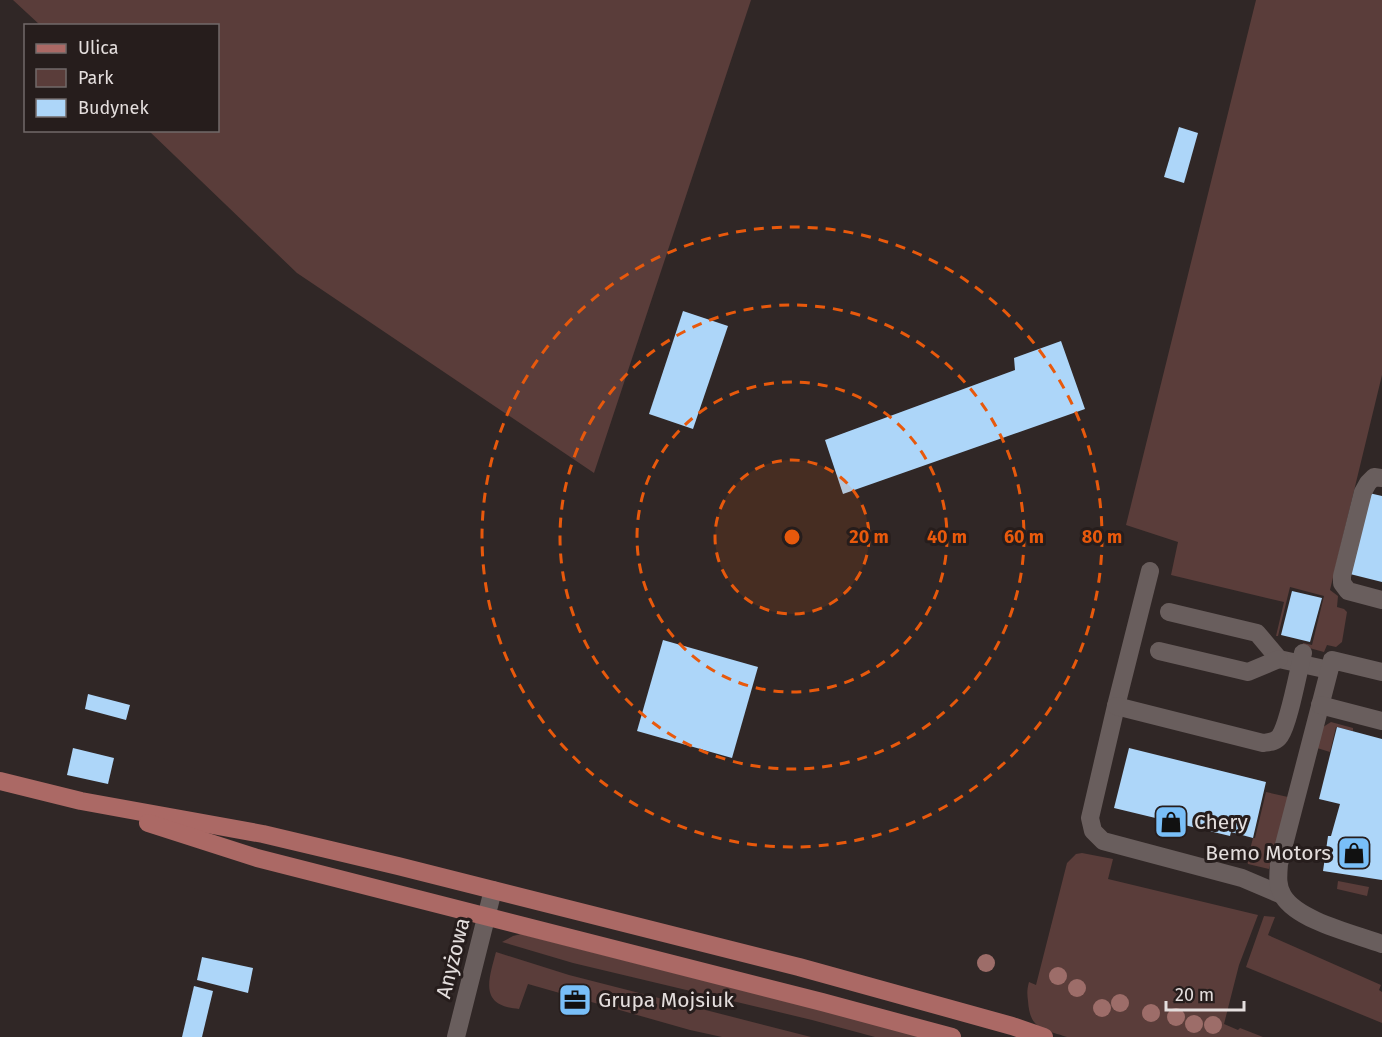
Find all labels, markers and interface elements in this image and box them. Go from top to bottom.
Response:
legend [24,24,219,132]
text: Ulica [78,37,118,59]
text: Park [78,67,114,89]
text: Budynek [78,97,149,119]
text: 20 m [849,526,889,548]
text: 40 m [927,526,967,548]
text: 60 m [1004,526,1044,548]
text: 80 m [1082,526,1122,548]
centre of rings [782,527,802,547]
shop icon: Chery [1153,804,1189,840]
place label: Chery [1194,809,1248,835]
shop icon: Bemo Motors [1336,835,1372,871]
place label: Bemo Motors [1205,840,1331,866]
street label: Anyżowa [430,915,476,1001]
scale bar [1166,974,1244,1012]
office icon: Grupa Mojsiuk [557,982,593,1018]
text: 20 m [1175,984,1214,1006]
place label: Grupa Mojsiuk [598,987,734,1013]

